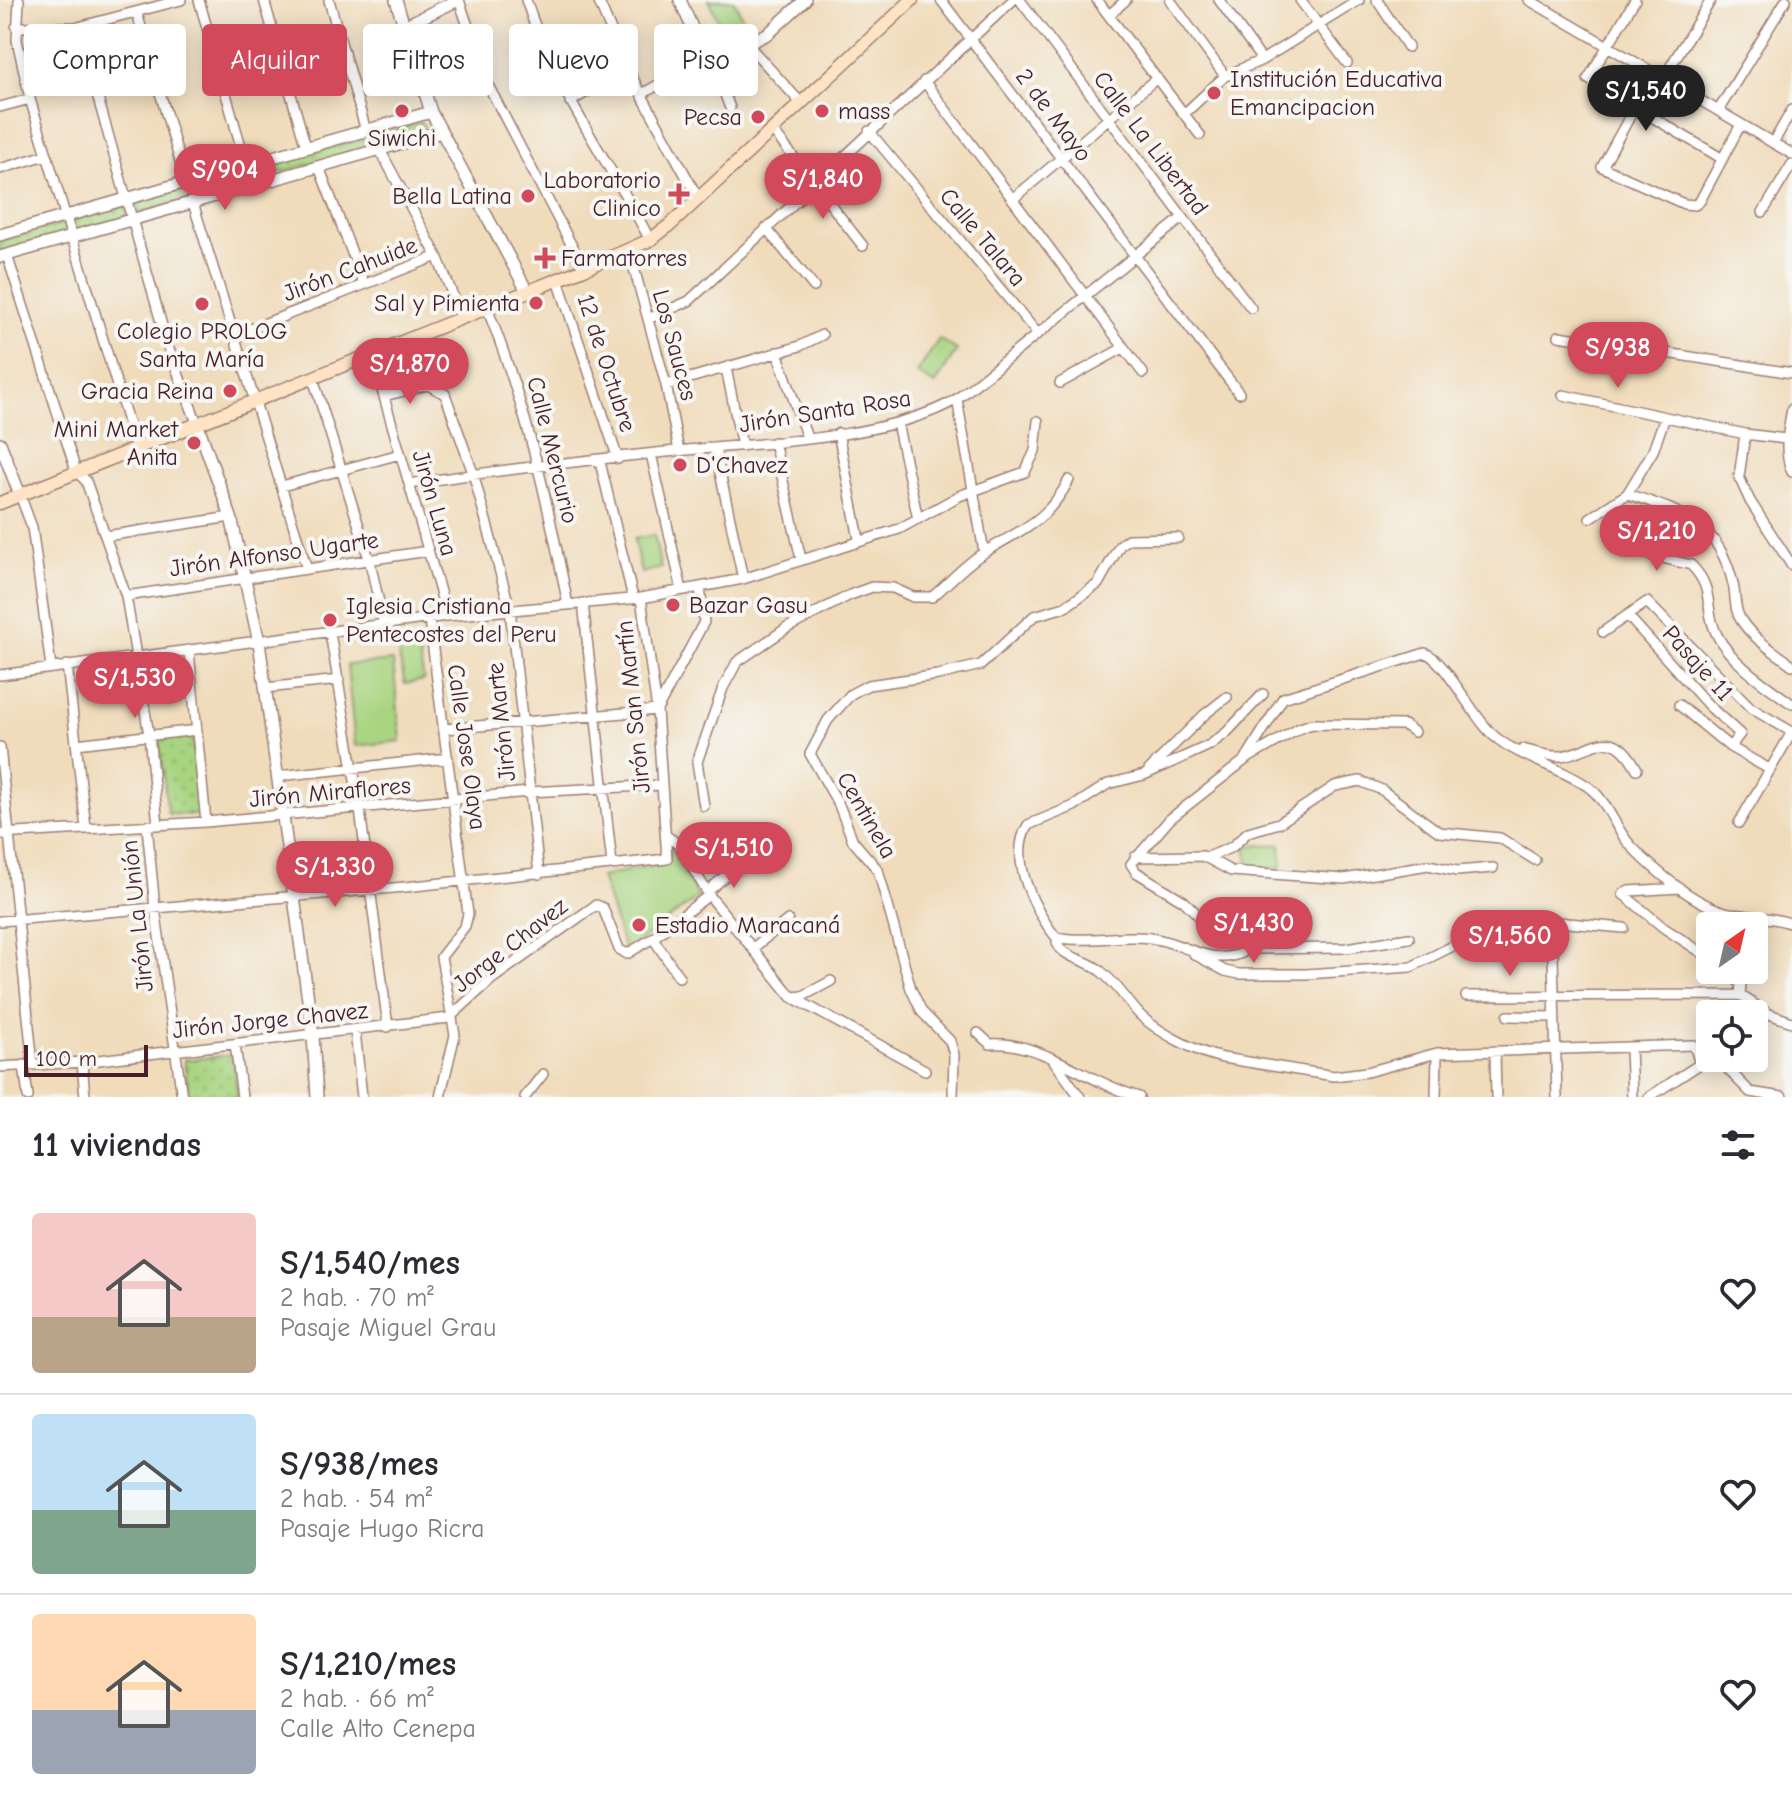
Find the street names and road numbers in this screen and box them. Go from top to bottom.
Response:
street label: 2 de Mayo [1010,63,1098,167]
street label: Calle La Libertad [1088,66,1214,220]
street label: Calle Talara [934,182,1032,292]
street label: Jirón Cahuide [279,231,421,307]
street label: Los Sauces [647,287,703,403]
street label: 12 de Octubre [572,291,642,435]
street label: Calle Mercurio [521,374,585,526]
street label: Jirón Santa Rosa [737,384,913,438]
street label: Jirón Luna [407,447,463,559]
street label: Jirón Alfonso Ugarte [168,525,380,583]
street label: Jirón San Martín [610,619,656,795]
street label: Pasaje 11 [1657,620,1739,706]
street label: Jirón Marte [481,661,521,783]
street label: Calle Jose Olaya [442,662,492,832]
street label: Centinela [831,767,903,863]
street label: Jirón Miraflores [248,771,412,813]
street label: Jirón La Unión [115,839,159,993]
street label: Jorge Chavez [447,891,573,998]
street label: Jirón Jorge Chavez [171,996,370,1044]

